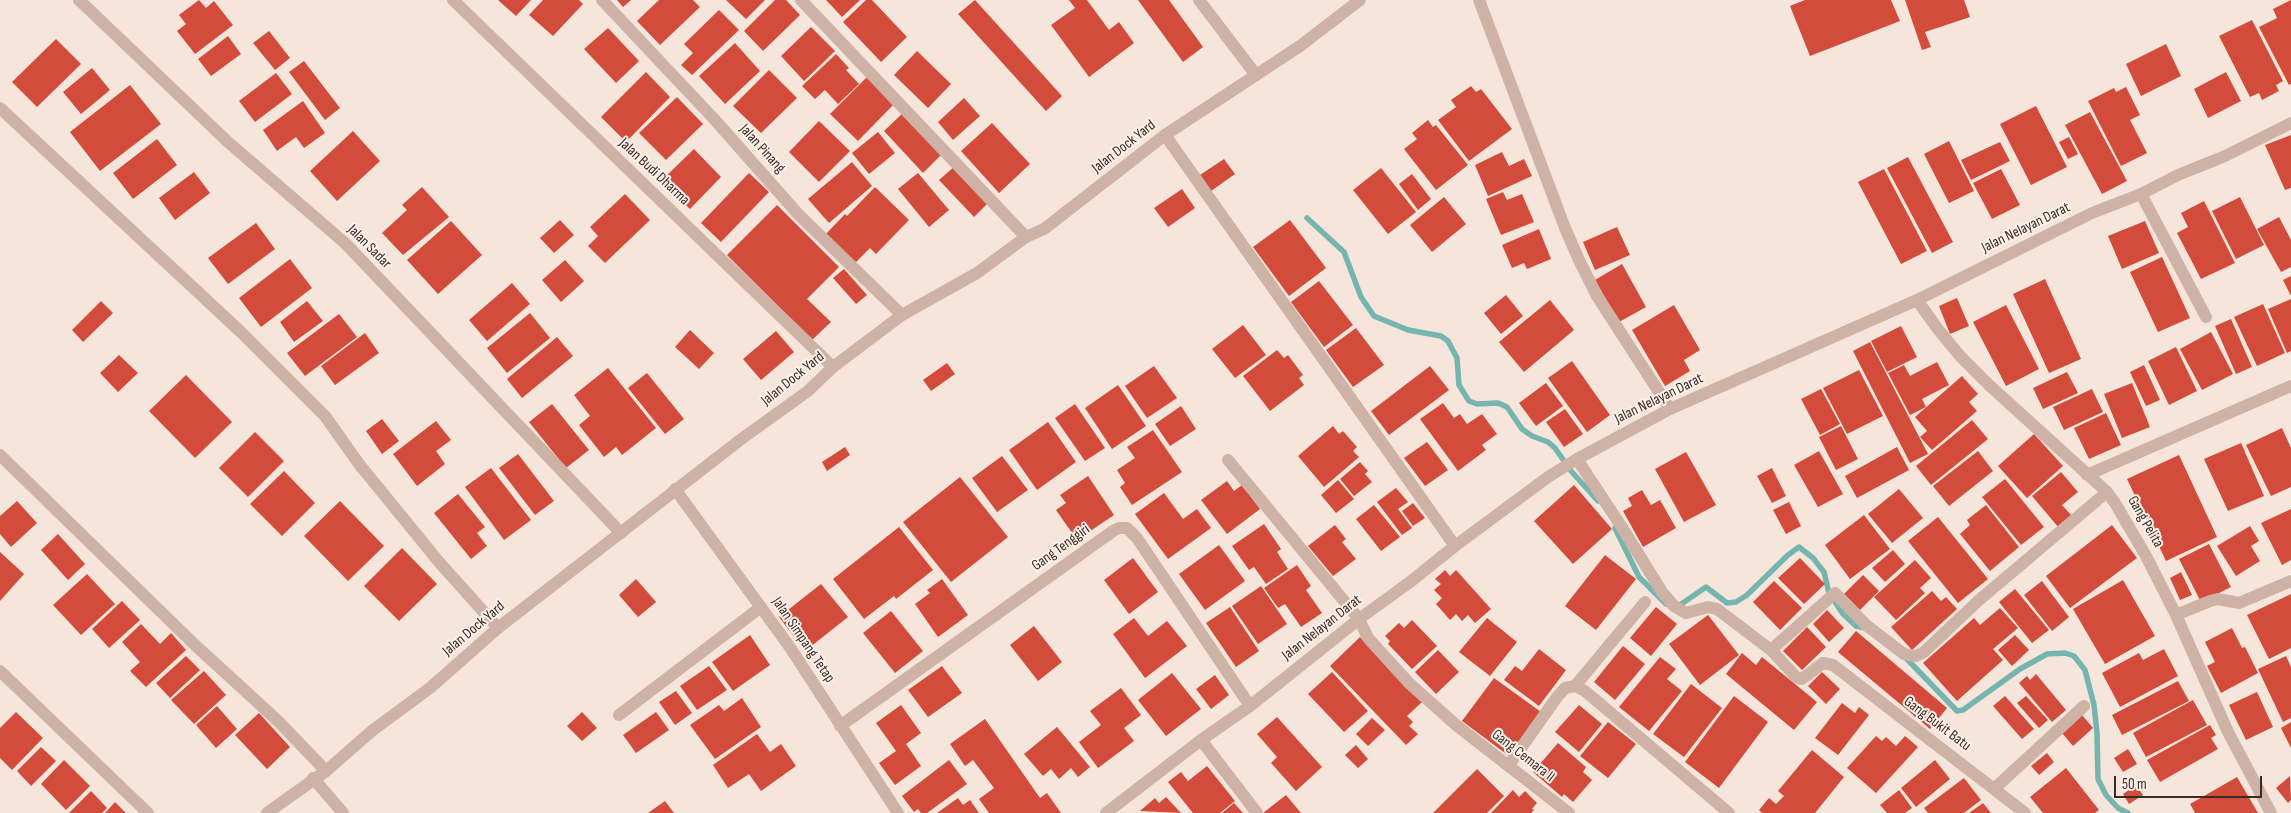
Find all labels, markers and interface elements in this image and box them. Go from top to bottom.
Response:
street label: Jalan Dock Yard [1089,117,1159,177]
street label: Jalan Pinang [735,121,789,177]
street label: Jalan Budi Dharma [615,135,693,209]
street label: Jalan Nelayan Darat [1979,199,2073,257]
street label: Jalan Sadar [343,221,395,273]
street label: Jalan Dock Yard [758,348,828,410]
street label: Jalan Nelayan Darat [1612,370,1706,428]
street label: Gang Pelita [2123,493,2167,551]
street label: Gang Tenggiri [1028,521,1094,575]
street label: Jalan Nelayan Darat [1279,591,1365,665]
street label: Jalan Simpang Tetap [768,594,838,686]
street label: Jalan Dock Yard [439,598,509,660]
street label: Gang Bukit Batu [1900,693,1974,755]
street label: Gang Cemara II [1488,726,1558,786]
scale bar [2116,766,2264,798]
text: 50 m [2122,775,2147,794]

